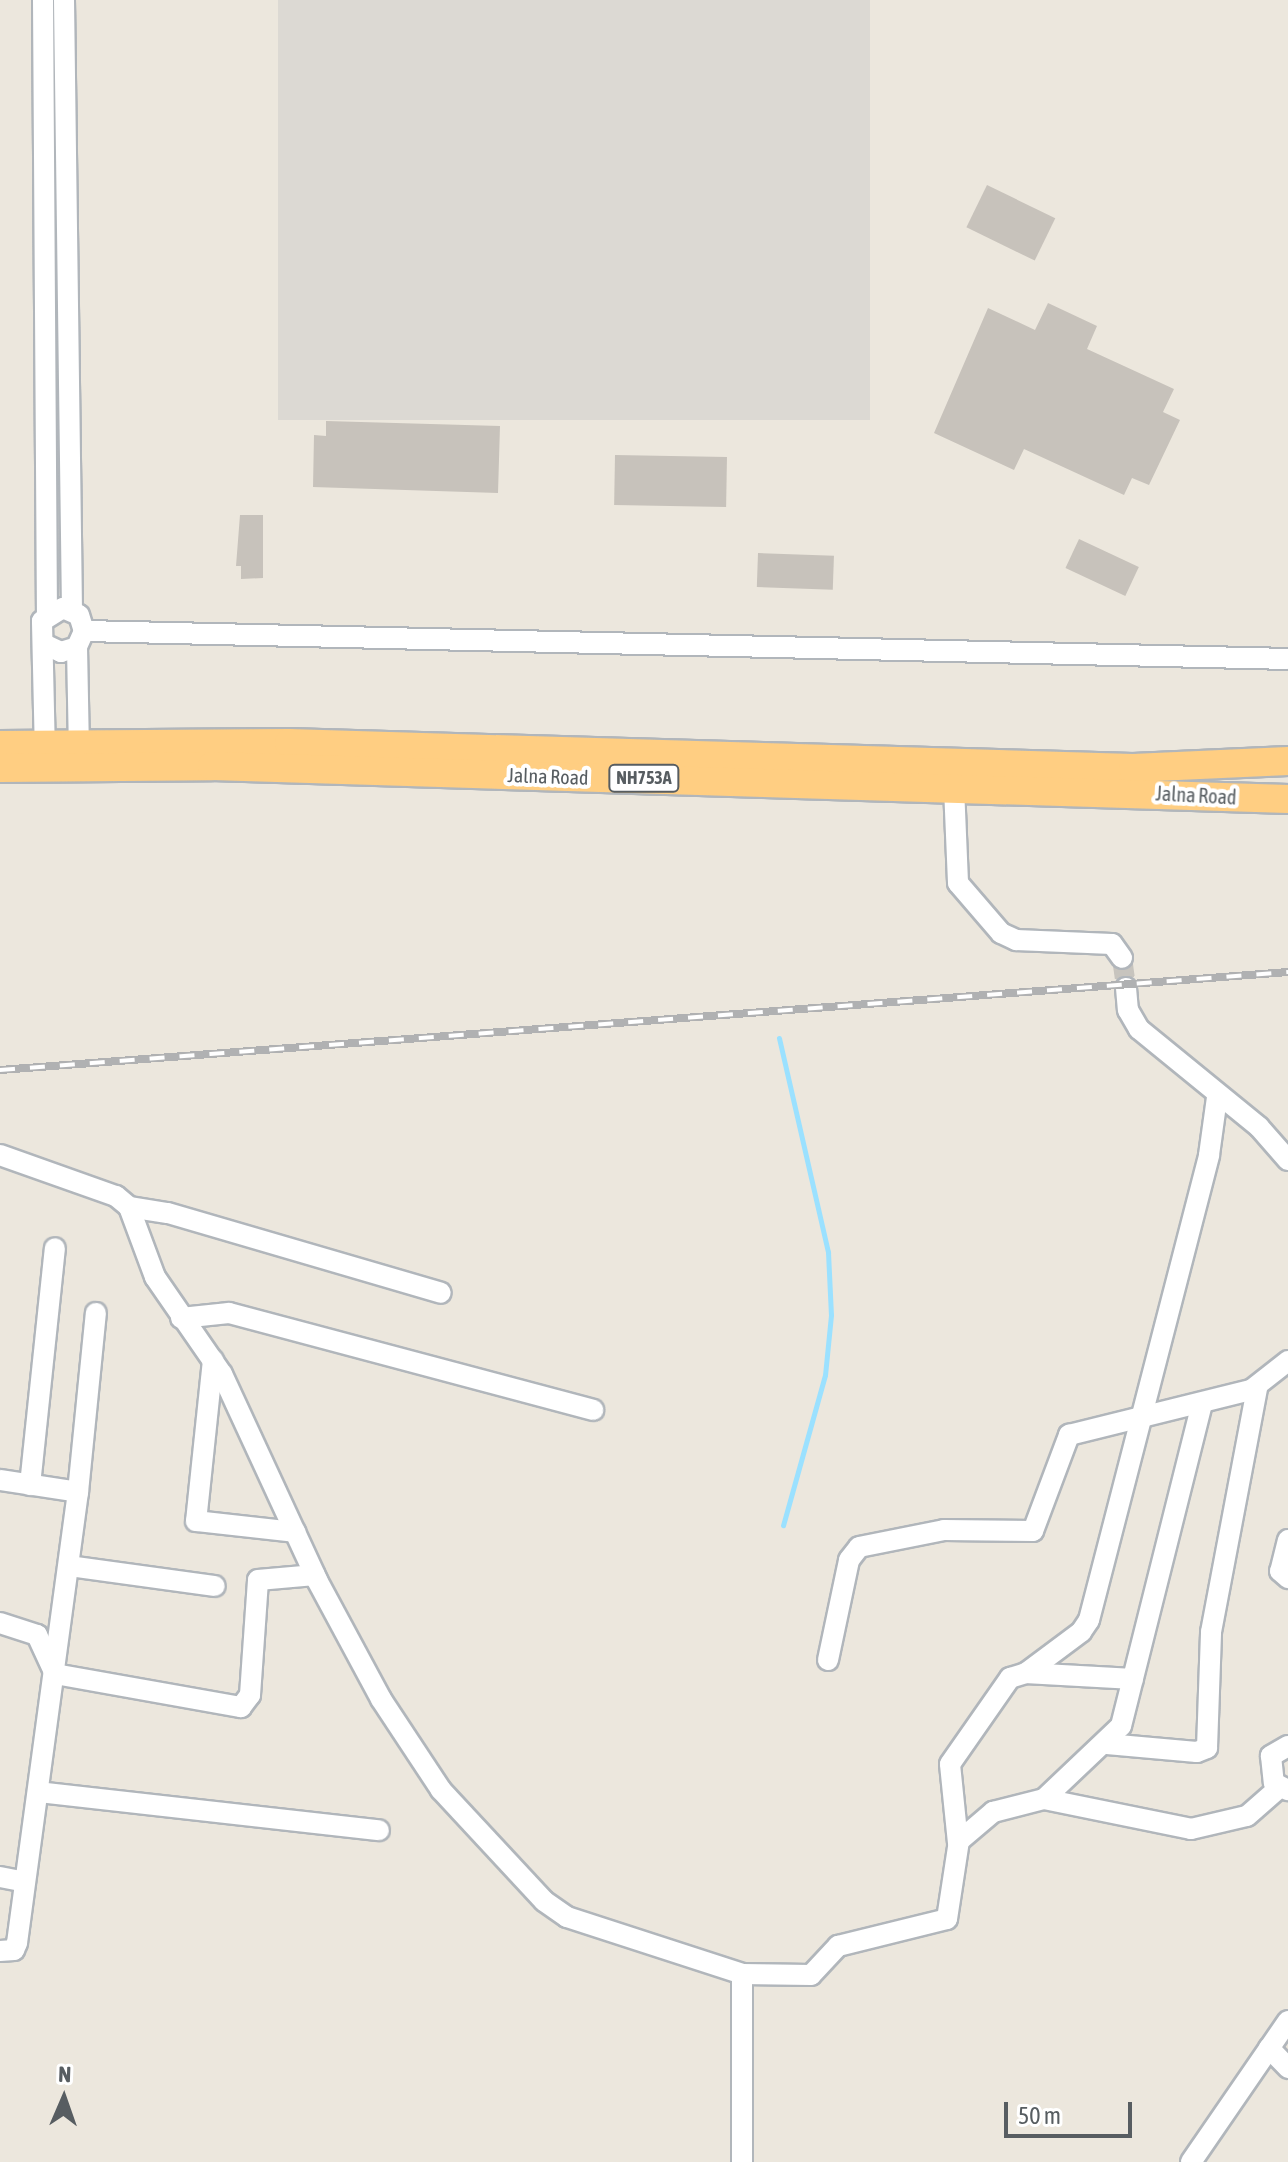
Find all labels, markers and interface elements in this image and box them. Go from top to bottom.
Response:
street label: Jalna Road [507,763,589,789]
road number: NH753A [608,764,680,792]
street label: Jalna Road [1155,781,1237,809]
north arrow [24,2058,104,2138]
text: N [58,2061,72,2087]
scale bar [1008,2086,1136,2136]
text: 50 m [1018,2102,1061,2129]

